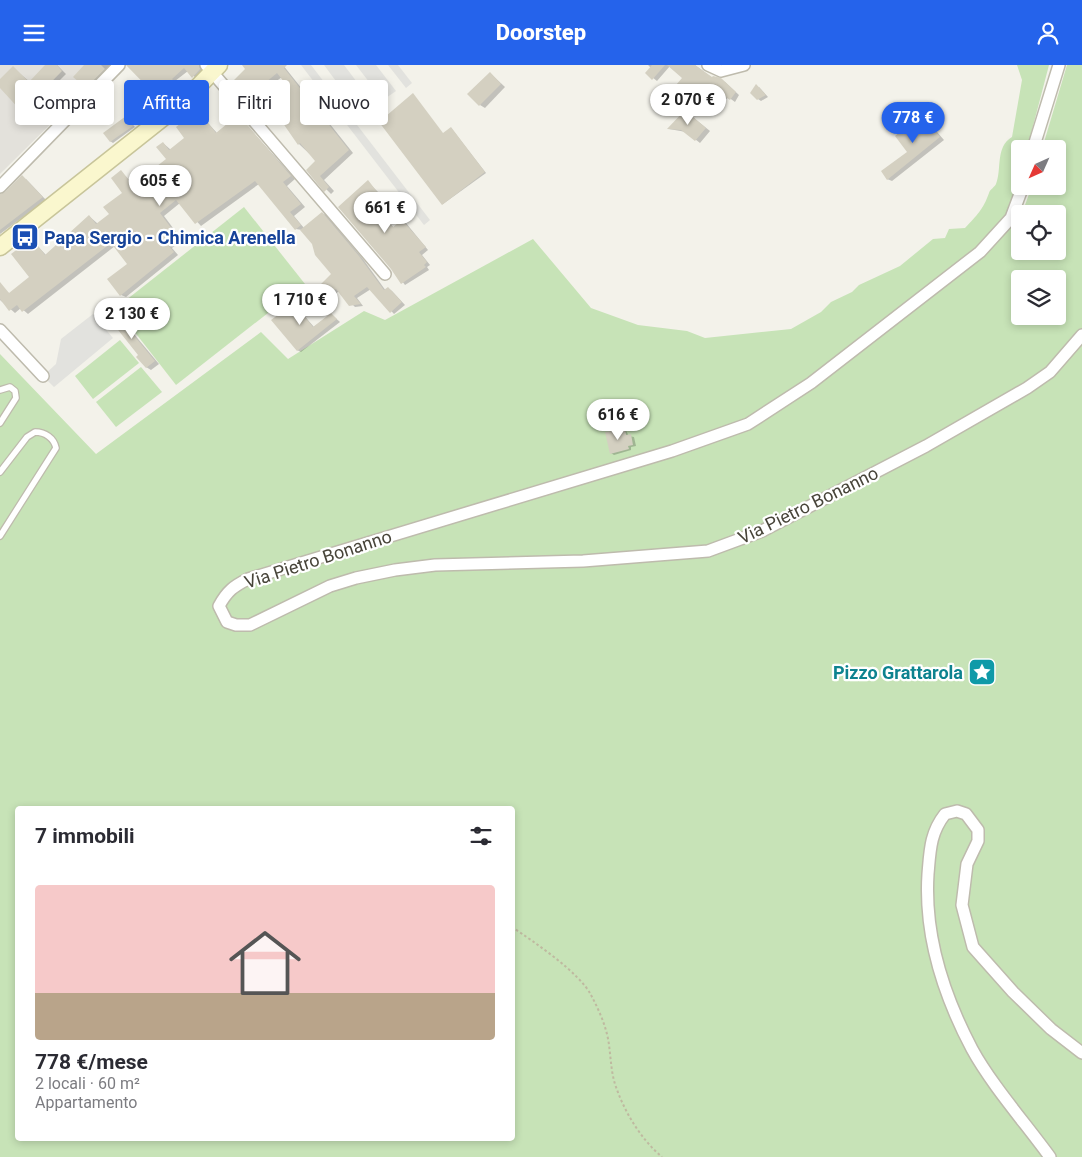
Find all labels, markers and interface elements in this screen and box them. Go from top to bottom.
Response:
icon: menu [20,19,48,47]
icon: person [1034,19,1062,47]
text: Doorstep [496,20,586,45]
chip: Compra [15,80,114,125]
chip: Affitta [124,80,209,125]
chip: Filtri [219,80,290,125]
chip: Nuovo [300,80,388,125]
pin: 2 070 € [642,83,734,126]
text: 2 070 € [661,90,715,109]
pin: 778 € [878,101,948,144]
text: 778 € [893,108,933,127]
north arrow [1011,140,1066,195]
map controls [1011,140,1066,325]
pin: 605 € [125,165,195,207]
text: 605 € [140,171,180,190]
pin: 661 € [350,191,420,234]
text: 661 € [365,198,405,217]
button: locate [1011,205,1066,260]
bus stop icon: Papa Sergio - Chimica Arenella [10,222,40,252]
place label: Papa Sergio - Chimica Arenella [44,227,296,248]
button: layers [1011,270,1066,325]
pin: 1 710 € [254,283,346,326]
text: 1 710 € [273,290,327,309]
pin: 2 130 € [86,297,178,340]
text: 2 130 € [105,304,159,323]
pin: 616 € [583,399,653,441]
text: 616 € [598,405,638,424]
street label: Via Pietro Bonanno [735,462,881,548]
street label: Via Pietro Bonanno [242,525,394,593]
place icon: Pizzo Grattarola [967,657,997,687]
place label: Pizzo Grattarola [833,662,963,683]
icon: filters [467,822,495,850]
text: 7 immobili [35,824,135,848]
icon: home [220,918,310,1008]
text: 778 €/mese [35,1050,148,1074]
text: 2 locali · 60 m² [35,1074,140,1093]
text: Appartamento [35,1093,137,1112]

